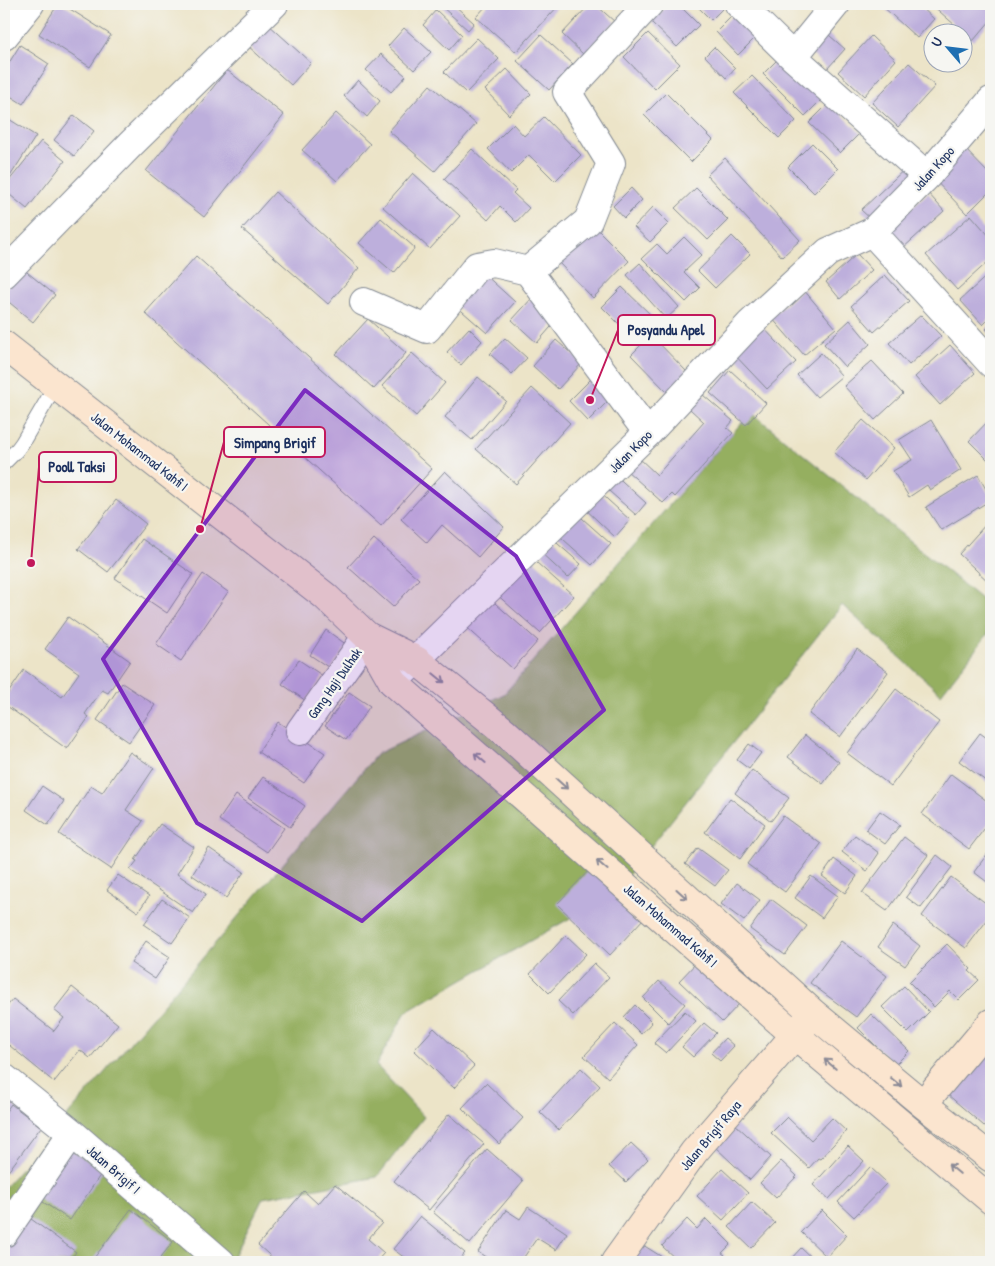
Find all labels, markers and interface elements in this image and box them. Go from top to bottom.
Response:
north arrow [922,22,972,72]
text: U [926,34,946,50]
street label: Jalan Kopo [908,141,959,195]
callout: Posyandu Apel [618,315,715,345]
text: Posyandu Apel [627,319,706,341]
street label: Jalan Mohammad Kahfi I [87,407,193,495]
street label: Jalan Kopo [604,425,657,478]
callout: Simpang Brigif [224,427,325,457]
text: Simpang Brigif [234,432,317,454]
callout: Pooll Taksi [39,452,116,482]
text: Pooll Taksi [48,456,106,477]
street label: Gang Haji Dulhak [302,643,366,723]
one-way arrow [432,673,445,684]
one-way arrow [473,752,486,763]
one-way arrow [555,778,568,790]
one-way arrow [596,860,609,871]
street label: Jalan Mohammad Kahfi I [620,879,722,971]
one-way arrow [676,888,688,900]
one-way arrow [824,1058,837,1069]
one-way arrow [889,1076,902,1087]
street label: Jalan Brigif Raya [675,1096,746,1175]
street label: Jalan Brigif I [82,1140,145,1199]
one-way arrow [948,1163,961,1174]

